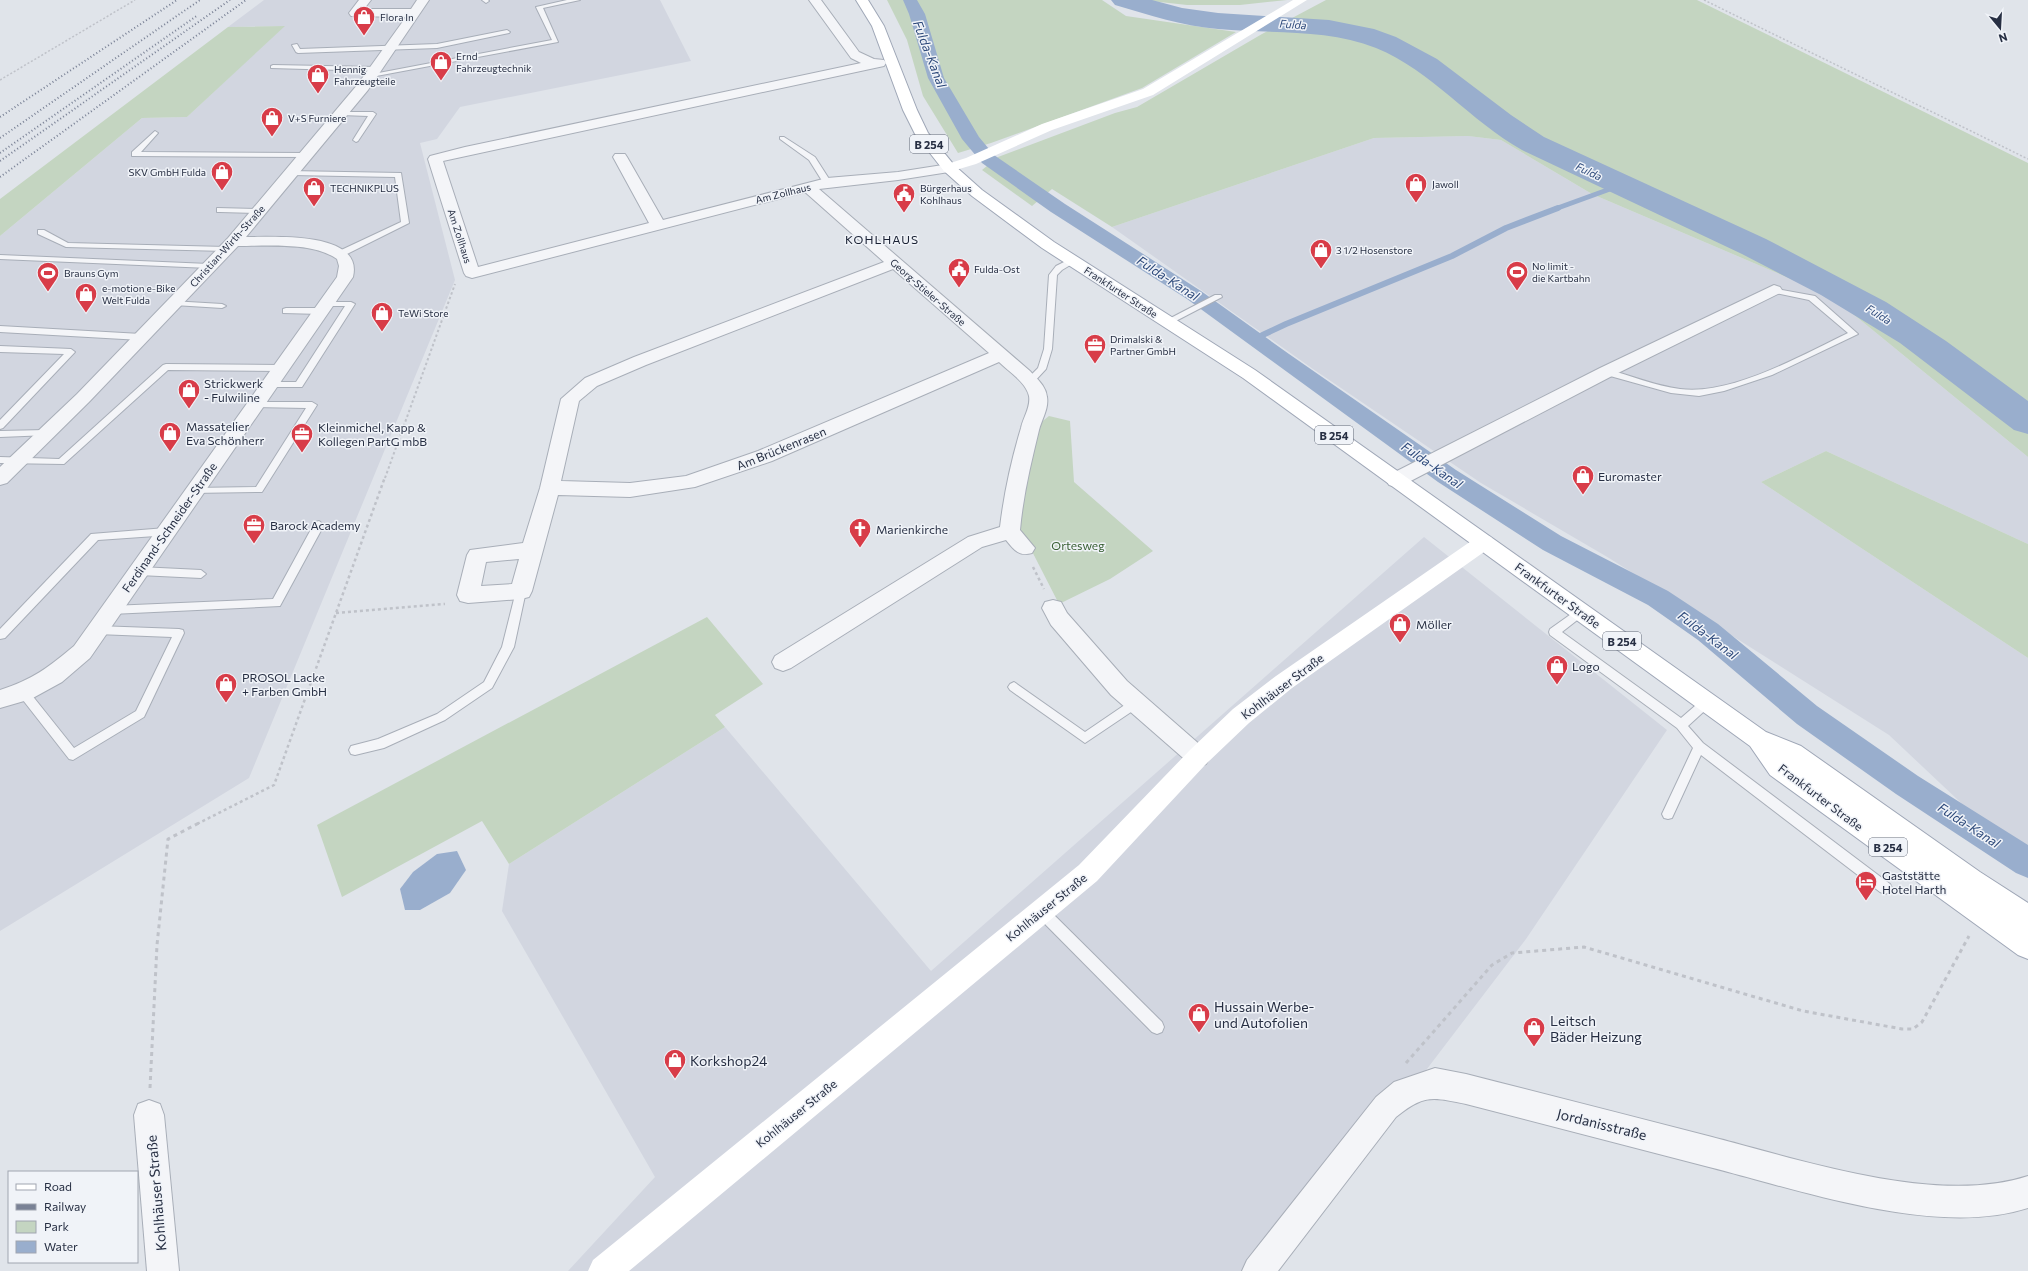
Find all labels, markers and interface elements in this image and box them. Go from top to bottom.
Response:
shop icon: Flora In [351,4,377,37]
north arrow [1980,8,2020,48]
place label: Flora In [380,11,414,23]
water label: Fulda [1279,17,1307,31]
water label: Fulda-Kanal [910,18,950,91]
text: N [1997,31,2009,45]
shop icon: Ernd Fahrzeugtechnik [428,49,454,82]
place label: Ernd Fahrzeugtechnik [456,50,532,74]
shop icon: Hennig Fahrzeugteile [305,62,331,95]
place label: Hennig Fahrzeugteile [334,63,395,87]
shop icon: V+S Furniere [259,105,285,138]
place label: V+S Furniere [288,112,346,124]
road number: B 254 [910,135,948,153]
shop icon: SKV GmbH Fulda [209,159,235,192]
water label: Fulda [1574,159,1604,183]
place label: SKV GmbH Fulda [129,166,206,178]
shop icon: Jawoll [1403,171,1429,204]
shop icon: TECHNIKPLUS [301,175,327,208]
place label: Jawoll [1432,178,1459,190]
street label: Am Zollhaus [754,180,812,206]
public building icon: Bürgerhaus Kohlhaus [891,181,917,214]
place label: TECHNIKPLUS [330,182,399,194]
place label: Bürgerhaus Kohlhaus [920,182,972,206]
street label: Christian-Wirth-Straße [187,203,267,289]
street label: Am Zollhaus [446,207,475,265]
district label: KOHLHAUS [845,232,919,246]
shop icon: 3 1/2 Hosenstore [1308,237,1334,270]
place label: 3 1/2 Hosenstore [1336,244,1412,256]
water label: Fulda-Kanal [1134,252,1203,304]
street label: Georg-Stieler-Straße [888,256,968,328]
public building icon: Fulda-Ost [946,256,972,289]
sports icon: No limit - die Kartbahn [1504,259,1530,292]
sports icon: Brauns Gym [35,260,61,293]
place label: No limit - die Kartbahn [1532,260,1590,284]
place label: Fulda-Ost [974,263,1020,275]
street label: Frankfurter Straße [1082,264,1160,320]
place label: Brauns Gym [64,267,118,279]
shop icon: e-motion e-Bike Welt Fulda [73,281,99,314]
place label: e-motion e-Bike Welt Fulda [102,282,175,306]
shop icon: TeWi Store [369,300,395,333]
water label: Fulda [1864,301,1894,327]
place label: TeWi Store [398,307,448,319]
office icon: Drimalski & Partner GmbH [1082,332,1108,365]
place label: Drimalski & Partner GmbH [1110,333,1176,357]
place label: Strickwerk - Fulwiline [204,376,264,404]
shop icon: Strickwerk - Fulwiline [176,377,202,410]
place label: Massatelier Eva Schönherr [186,419,264,447]
shop icon: Massatelier Eva Schönherr [157,420,183,453]
place label: Kleinmichel, Kapp & Kollegen PartG mbB [318,420,427,448]
office icon: Kleinmichel, Kapp & Kollegen PartG mbB [289,421,315,454]
street label: Am Brückenrasen [734,424,828,472]
road number: B 254 [1315,426,1353,444]
water label: Fulda-Kanal [1398,438,1466,492]
street label: Ferdinand-Schneider-Straße [119,459,219,595]
shop icon: Euromaster [1570,463,1596,496]
place label: Euromaster [1598,469,1662,483]
office icon: Barock Academy [241,512,267,545]
church icon: Marienkirche [847,516,873,549]
place label: Barock Academy [270,518,361,532]
place label: Marienkirche [876,522,948,536]
park label: Ortesweg [1051,538,1105,552]
street label: Frankfurter Straße [1513,559,1603,631]
water label: Fulda-Kanal [1675,607,1742,663]
shop icon: Möller [1387,611,1413,644]
place label: Möller [1416,617,1452,631]
road number: B 254 [1603,632,1641,650]
street label: Kohlhäuser Straße [1238,650,1326,722]
shop icon: Logo [1544,653,1570,686]
place label: Logo [1572,659,1600,673]
place label: PROSOL Lacke + Farben GmbH [242,670,327,698]
shop icon: PROSOL Lacke + Farben GmbH [213,671,239,704]
street label: Frankfurter Straße [1776,761,1866,833]
water label: Fulda-Kanal [1935,799,2004,851]
road number: B 254 [1869,838,1907,856]
place label: Gaststätte Hotel Harth [1882,868,1946,896]
hotel icon: Gaststätte Hotel Harth [1853,869,1879,902]
street label: Kohlhäuser Straße [1003,870,1089,944]
place label: Hussain Werbe- und Autofolien [1214,998,1315,1031]
shop icon: Hussain Werbe- und Autofolien [1186,1001,1212,1034]
place label: Leitsch Bäder Heizung [1550,1012,1642,1045]
shop icon: Leitsch Bäder Heizung [1521,1015,1547,1048]
shop icon: Korkshop24 [662,1047,688,1080]
place label: Korkshop24 [690,1052,768,1069]
street label: Kohlhäuser Straße [753,1076,839,1150]
street label: Jordanisstraße [1555,1105,1649,1143]
street label: Kohlhäuser Straße [142,1134,170,1252]
legend [8,1171,138,1263]
text: Road [44,1179,72,1193]
text: Railway [44,1199,86,1213]
text: Park [44,1219,70,1233]
text: Water [44,1239,78,1253]

